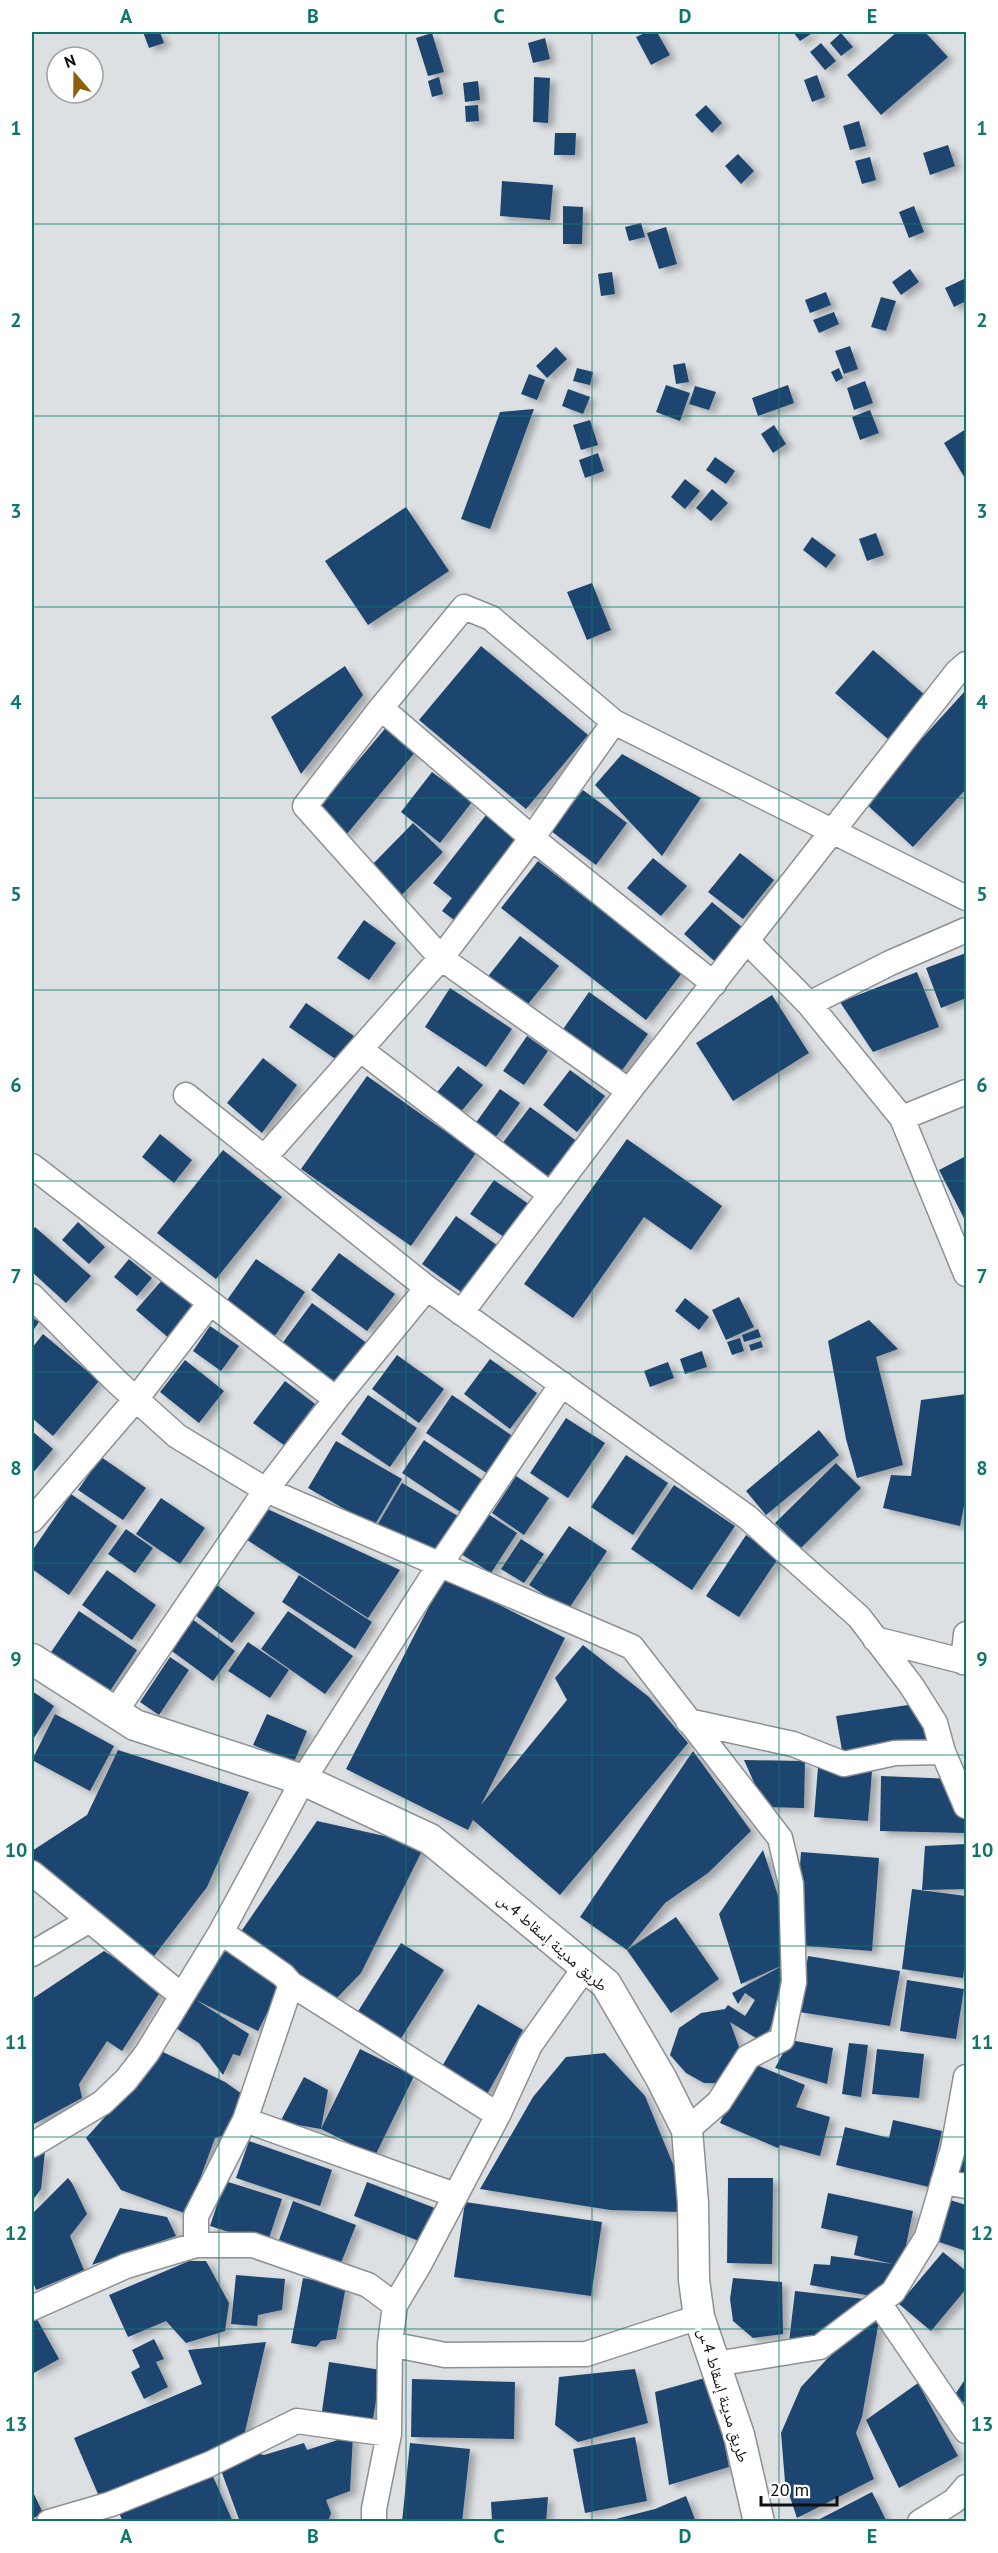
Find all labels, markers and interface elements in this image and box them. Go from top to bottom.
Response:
text: A [120,3,133,29]
text: B [307,3,319,29]
text: C [493,3,505,29]
text: D [679,3,692,29]
text: E [867,3,877,29]
north arrow [45,45,105,105]
text: N [62,50,78,72]
text: 1 [10,115,22,141]
text: 1 [976,115,988,141]
text: 2 [10,307,22,333]
text: 2 [976,307,988,333]
text: 3 [10,498,22,524]
text: 3 [976,498,988,524]
text: 4 [10,689,22,715]
text: 4 [976,689,988,715]
text: 5 [10,881,22,907]
text: 5 [976,881,988,907]
text: 6 [10,1072,22,1098]
text: 6 [976,1072,988,1098]
text: 7 [10,1263,22,1289]
text: 7 [976,1263,988,1289]
text: 8 [10,1455,22,1481]
text: 8 [976,1455,988,1481]
text: 9 [10,1646,22,1672]
text: 9 [976,1646,988,1672]
text: 10 [5,1837,27,1863]
text: 10 [971,1837,993,1863]
street label: طريق مدينة إسقاط 4س [493,1889,612,1996]
text: 11 [5,2029,27,2055]
text: 11 [971,2029,993,2055]
text: 12 [5,2220,27,2246]
text: 12 [971,2220,993,2246]
street label: طريق مدينة إسقاط 4س [693,2325,754,2465]
text: 13 [5,2411,27,2437]
text: 13 [971,2411,993,2437]
scale bar [761,2469,838,2507]
text: 20 m [770,2478,809,2501]
text: A [120,2523,133,2549]
text: B [307,2523,319,2549]
text: C [493,2523,505,2549]
text: D [679,2523,692,2549]
text: E [867,2523,877,2549]

